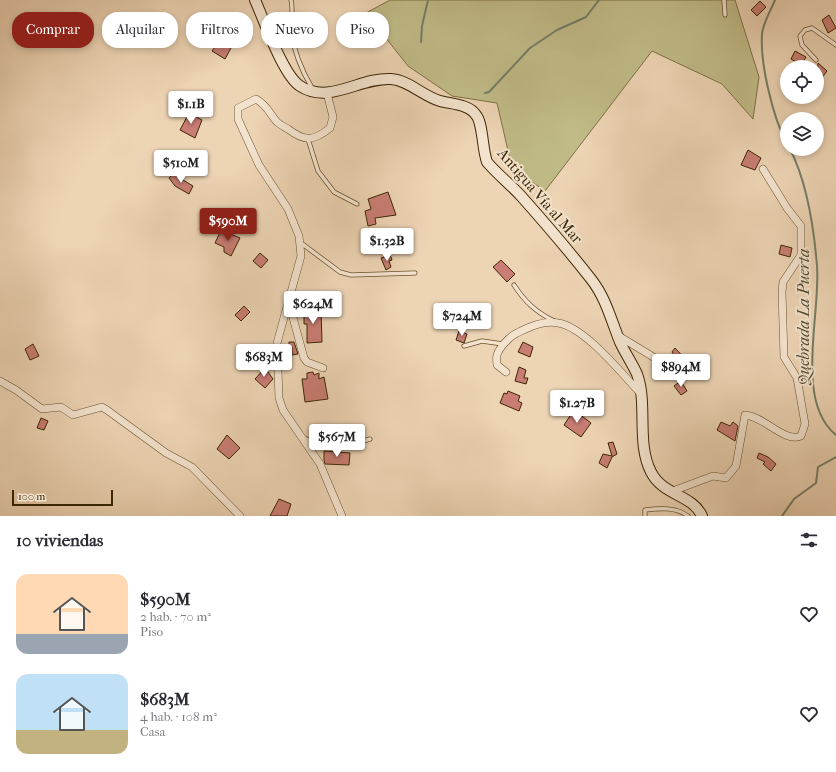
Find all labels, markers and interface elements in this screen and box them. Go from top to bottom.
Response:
chip: Comprar [12,12,94,48]
chip: Alquilar [102,12,178,48]
chip: Filtros [186,12,253,48]
chip: Nuevo [261,12,328,48]
chip: Piso [336,12,389,48]
map controls [780,60,824,156]
button: locate [780,60,824,104]
pin: $1.1B [163,91,219,125]
text: $1.1B [177,96,205,111]
button: layers [780,112,824,156]
street label: Antigua Vía al Mar [493,144,587,248]
pin: $510M [153,150,209,184]
text: $510M [163,155,199,170]
pin: $590M [200,208,256,242]
text: $590M [209,213,247,228]
pin: $1.32B [354,228,420,262]
text: $1.32B [370,233,404,248]
water label: Quebrada La Puerta [794,249,814,386]
pin: $624M [285,291,341,325]
text: $624M [293,296,333,311]
pin: $724M [434,303,490,337]
text: $724M [442,308,482,323]
pin: $683M [236,344,292,378]
text: $683M [245,349,283,364]
pin: $894M [653,354,709,388]
text: $894M [661,359,701,374]
pin: $1.27B [544,390,610,424]
text: $1.27B [559,395,595,410]
pin: $567M [309,424,365,458]
text: $567M [318,429,356,444]
scale bar [12,488,113,507]
text: 100 m [18,490,46,503]
icon: filters [798,529,820,551]
text: 10 viviendas [16,530,103,550]
text: $590M [140,589,191,609]
icon: home [48,590,96,638]
icon: heart [798,603,820,625]
text: 2 hab. · 70 m² [140,609,211,624]
text: Piso [140,624,163,639]
text: $683M [140,689,190,709]
icon: home [48,690,96,738]
icon: heart [798,703,820,725]
text: 4 hab. · 108 m² [140,709,217,724]
text: Casa [140,724,166,739]

